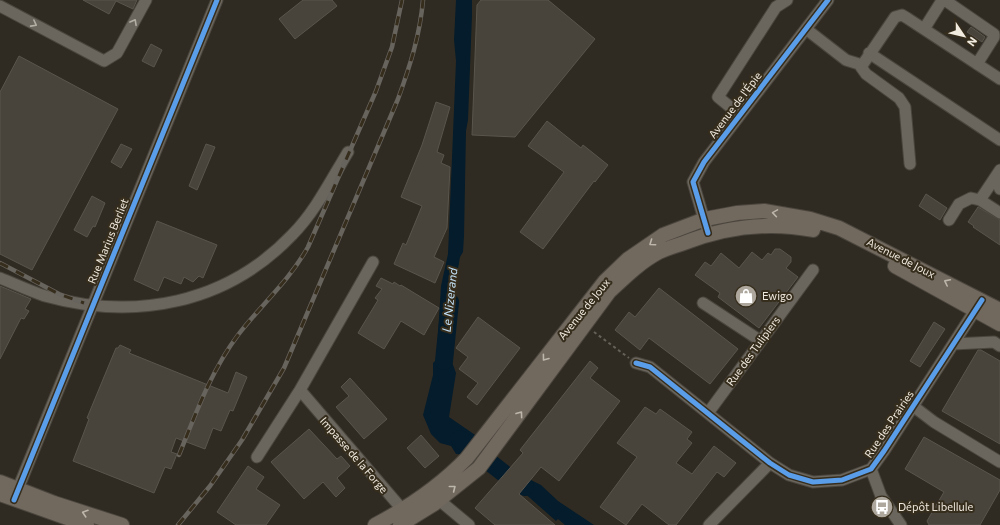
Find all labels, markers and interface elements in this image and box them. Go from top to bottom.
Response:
north arrow [944,16,984,56]
one-way arrow [30,19,38,27]
one-way arrow [130,19,137,26]
text: N [965,35,980,49]
street label: Avenue de l'Épie [705,68,764,140]
street label: Rue Marius Berliet [84,196,131,286]
one-way arrow [772,209,778,218]
street label: Avenue de Joux [864,235,938,281]
one-way arrow [649,238,656,245]
water label: Le Nizerand [439,266,459,333]
street label: Avenue de Joux [555,275,613,342]
one-way arrow [944,279,951,287]
shop icon: Ewigo [733,283,759,309]
place label: Ewigo [762,289,793,302]
street label: Rue des Tulipiers [723,313,782,388]
one-way arrow [543,353,550,360]
street label: Rue des Prairies [861,388,916,460]
one-way arrow [515,411,523,418]
street label: Impasse de la Forge [318,414,391,495]
one-way arrow [449,486,456,493]
bus stop icon: Dépôt Libellule [869,494,895,520]
place label: Dépôt Libellule [898,500,973,513]
one-way arrow [81,509,88,518]

